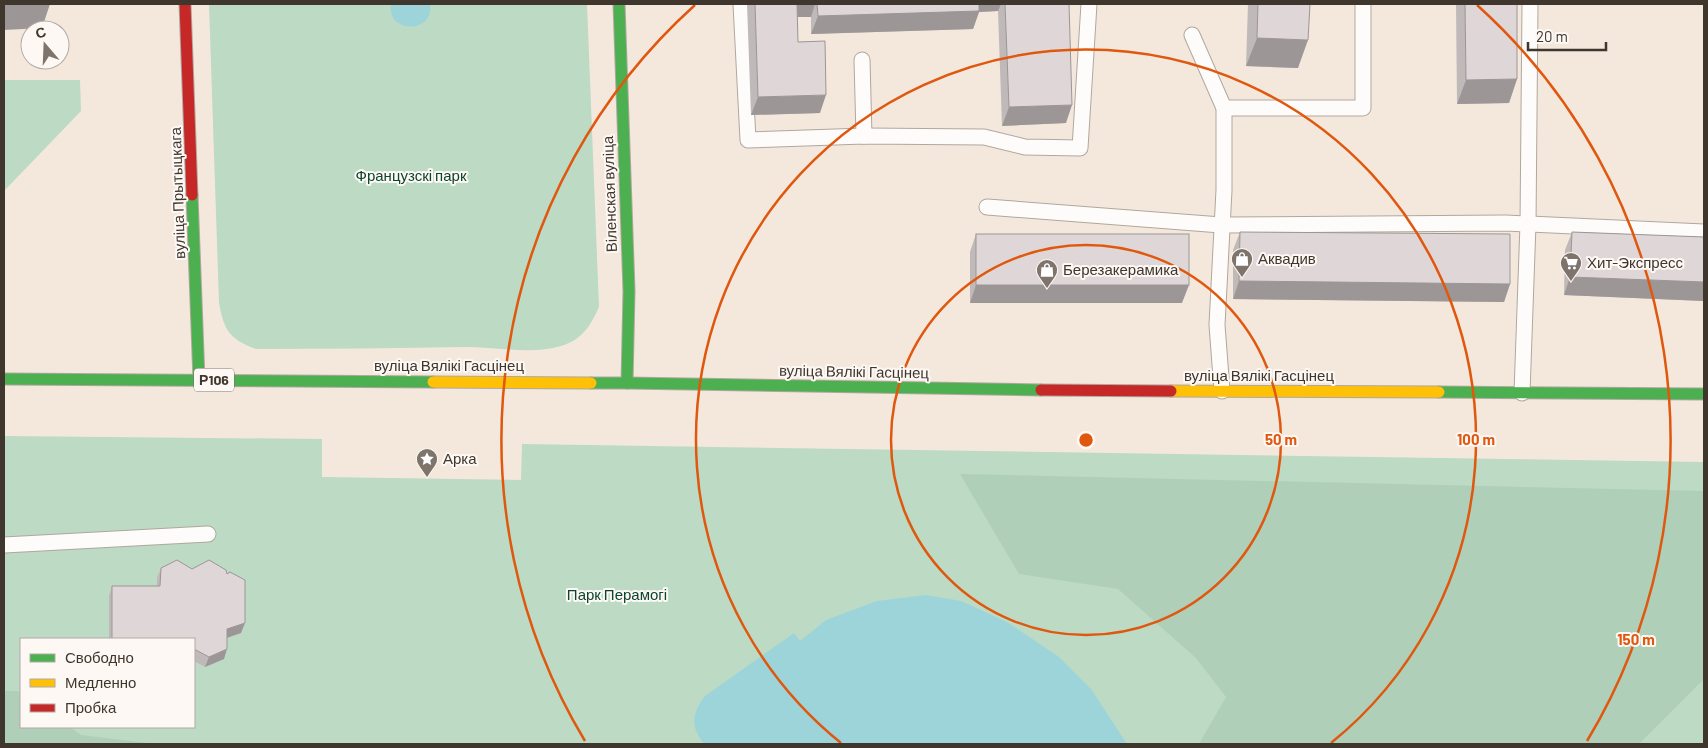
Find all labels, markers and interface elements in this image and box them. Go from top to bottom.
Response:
north arrow [20,20,70,70]
scale bar [1528,20,1606,52]
text: С [33,23,48,42]
text: 20 m [1536,27,1568,45]
street label: вуліца Прытыцкага [166,126,188,259]
street label: Віленская вуліца [598,135,620,253]
park label: Французскі парк [356,166,467,184]
shop icon: Аквадив [1230,247,1254,278]
place label: Аквадив [1258,249,1316,267]
supermarket icon: Хит-Экспресс [1559,251,1583,282]
place label: Хит-Экспресс [1587,253,1683,271]
shop icon: Березакерамика [1035,258,1059,289]
place label: Березакерамика [1063,260,1179,278]
street label: вуліца Вялікі Гасцінец [374,356,524,374]
street label: вуліца Вялікі Гасцінец [779,361,930,381]
street label: вуліца Вялікі Гасцінец [1184,366,1334,384]
road number: Р106 [194,368,234,392]
text: 50 m [1265,430,1297,448]
text: 100 m [1457,430,1495,448]
centre of rings [1077,431,1095,449]
place icon: Арка [415,447,439,478]
place label: Арка [443,449,477,467]
park label: Парк Перамогі [567,585,667,603]
text: 150 m [1617,630,1655,648]
legend [20,638,195,728]
text: Свободно [65,648,134,666]
text: Медленно [65,673,136,691]
text: Пробка [65,698,117,716]

